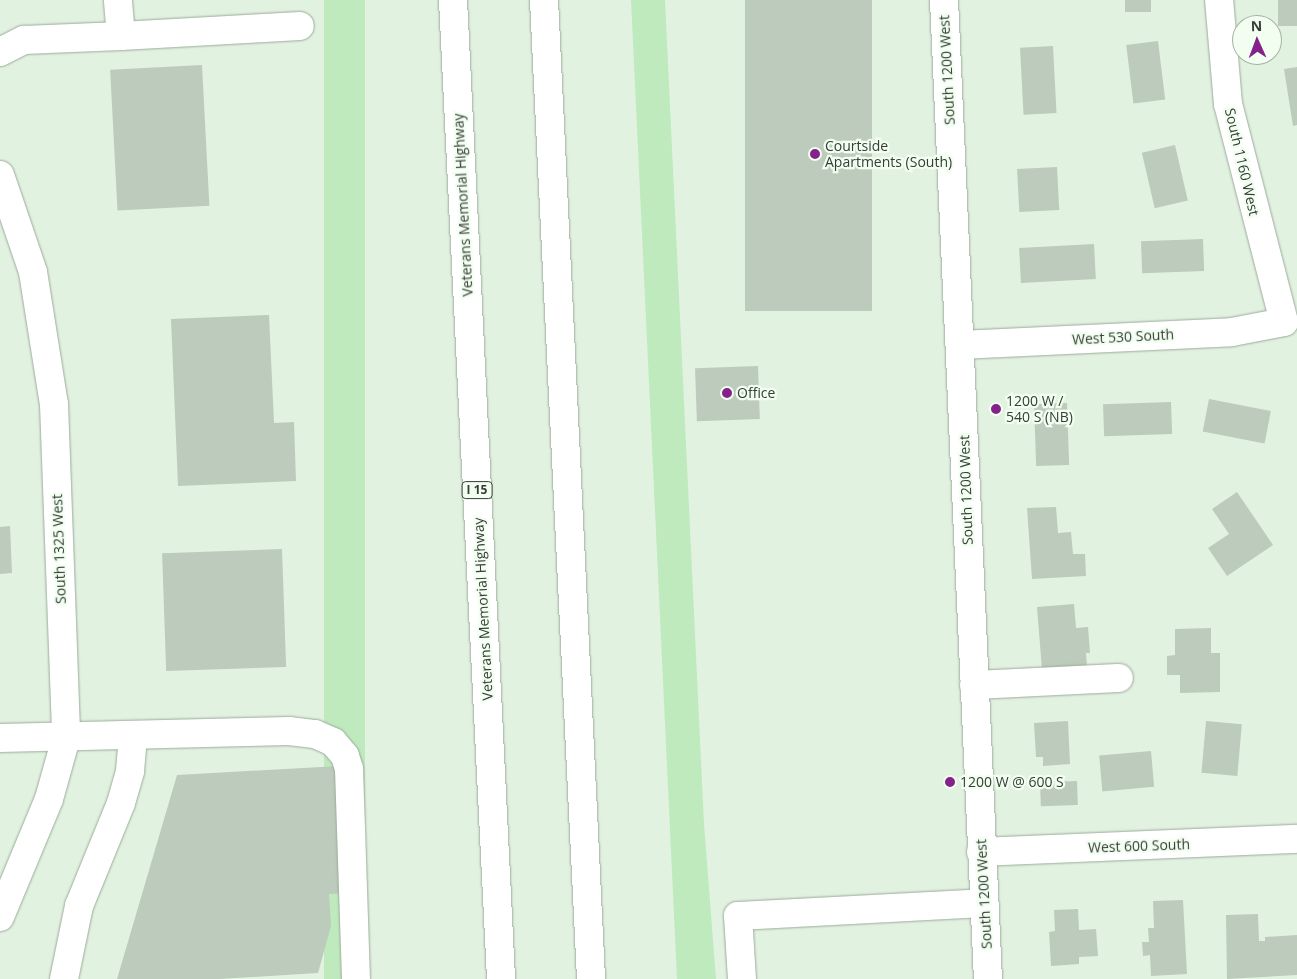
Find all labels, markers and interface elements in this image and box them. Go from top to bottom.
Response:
street label: South 1200 West [936,15,958,125]
north arrow [1232,15,1282,65]
text: N [1250,16,1263,35]
street label: South 1160 West [1221,107,1263,217]
street label: Veterans Memorial Highway [450,113,476,297]
place label: Courtside Apartments (South) [825,138,952,170]
marker: Courtside Apartments (South) [809,148,821,160]
street label: West 530 South [1072,326,1174,348]
place label: Office [737,385,775,401]
marker: Office [721,387,733,399]
place label: 1200 W / 540 S (NB) [1006,393,1073,426]
marker: 1200 W / 540 S (NB) [990,403,1002,415]
street label: South 1200 West [956,435,976,545]
road number: I 15 [461,480,493,500]
street label: South 1325 West [49,494,69,604]
street label: Veterans Memorial Highway [470,517,496,701]
place label: 1200 W @ 600 S [960,774,1064,790]
marker: 1200 W @ 600 S [944,776,956,788]
street label: West 600 South [1088,836,1190,856]
street label: South 1200 West [973,839,995,949]

